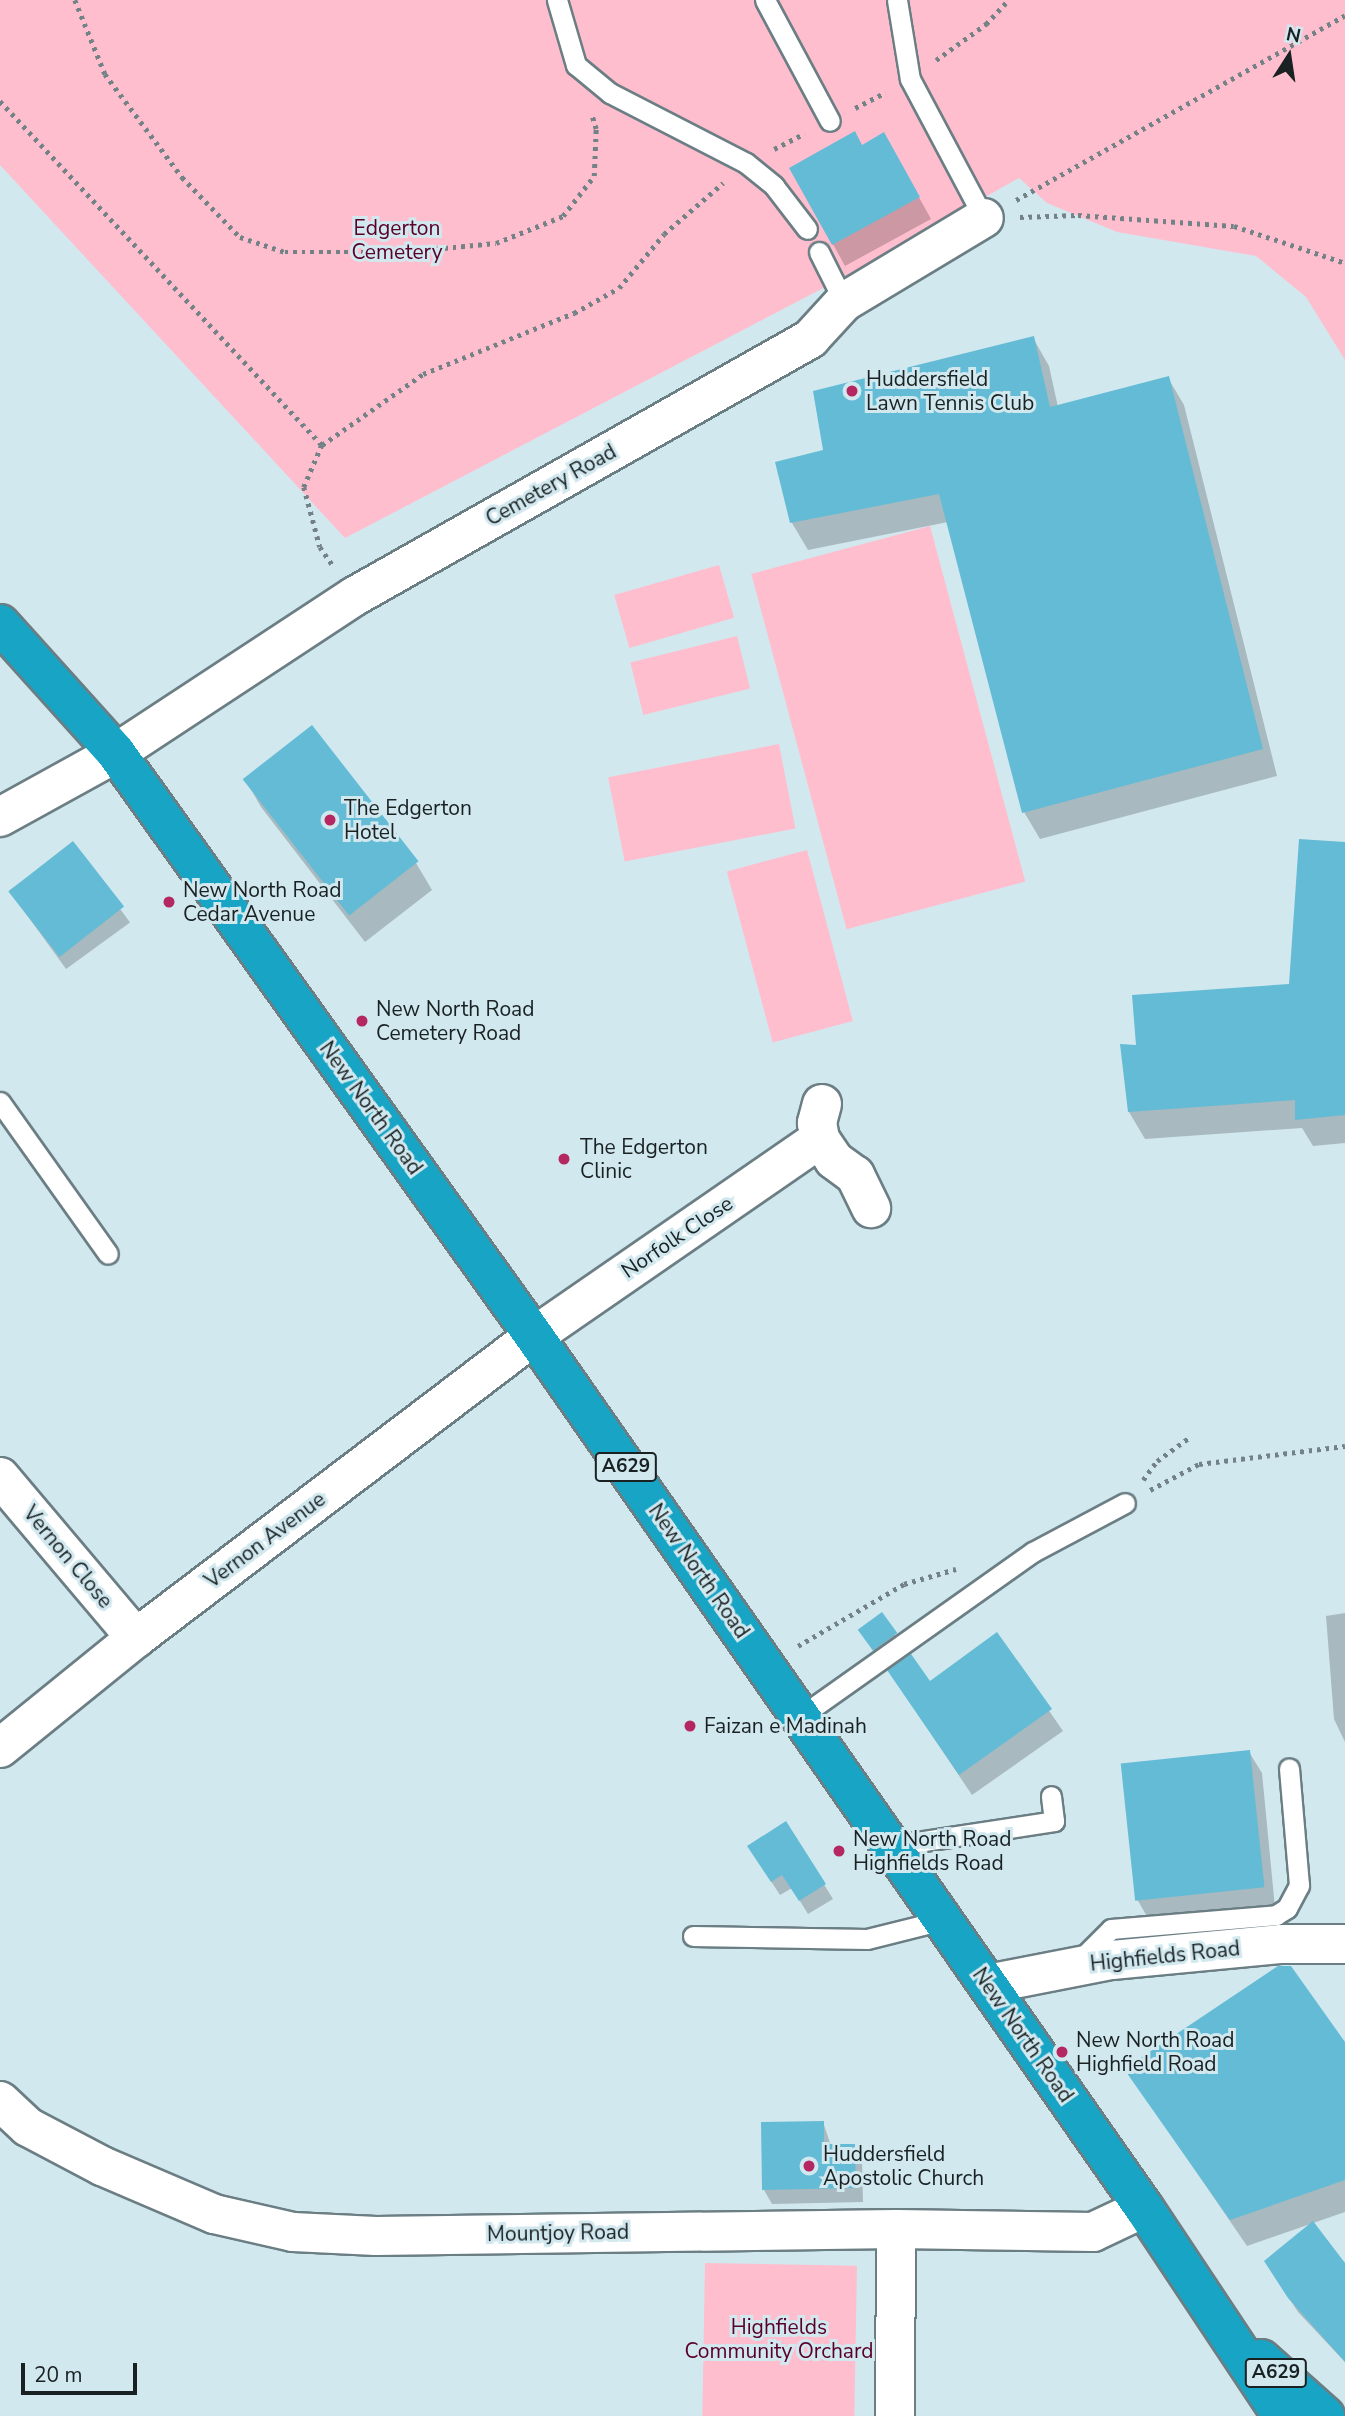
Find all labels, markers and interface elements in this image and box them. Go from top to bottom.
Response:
north arrow [1254,21,1324,91]
text: N [1284,21,1303,50]
park label: Edgerton Cemetery [351,215,443,265]
place label: Huddersfield Lawn Tennis Club [866,366,1034,416]
marker: Huddersfield Lawn Tennis Club [844,383,860,399]
street label: Cemetery Road [481,439,621,531]
place label: The Edgerton Hotel [344,795,472,845]
marker: The Edgerton Hotel [322,812,338,828]
place label: New North Road Cedar Avenue [183,877,341,927]
marker: New North Road Cedar Avenue [161,894,177,910]
place label: New North Road Cemetery Road [376,996,534,1046]
marker: New North Road Cemetery Road [354,1013,370,1029]
street label: New North Road [314,1036,428,1180]
place label: The Edgerton Clinic [580,1134,708,1184]
marker: The Edgerton Clinic [554,1149,574,1169]
street label: Norfolk Close [616,1190,738,1284]
road number: A629 [594,1452,658,1483]
street label: Vernon Avenue [200,1487,330,1593]
street label: New North Road [643,1499,755,1643]
street label: Vernon Close [18,1501,118,1613]
place label: Faizan e Madinah [704,1713,867,1739]
marker: Faizan e Madinah [682,1718,698,1734]
place label: New North Road Highfields Road [853,1826,1011,1876]
marker: New North Road Highfields Road [831,1843,847,1859]
street label: Highfields Road [1089,1936,1241,1976]
street label: New North Road [967,1963,1079,2107]
place label: New North Road Highfield Road [1076,2027,1234,2077]
marker: New North Road Highfield Road [1054,2044,1070,2060]
place label: Huddersfield Apostolic Church [823,2141,984,2191]
marker: Huddersfield Apostolic Church [801,2158,817,2174]
street label: Mountjoy Road [487,2219,629,2247]
park label: Highfields Community Orchard [684,2314,874,2364]
scale bar [24,2350,140,2394]
road number: A629 [1244,2358,1308,2388]
text: 20 m [34,2361,83,2389]

